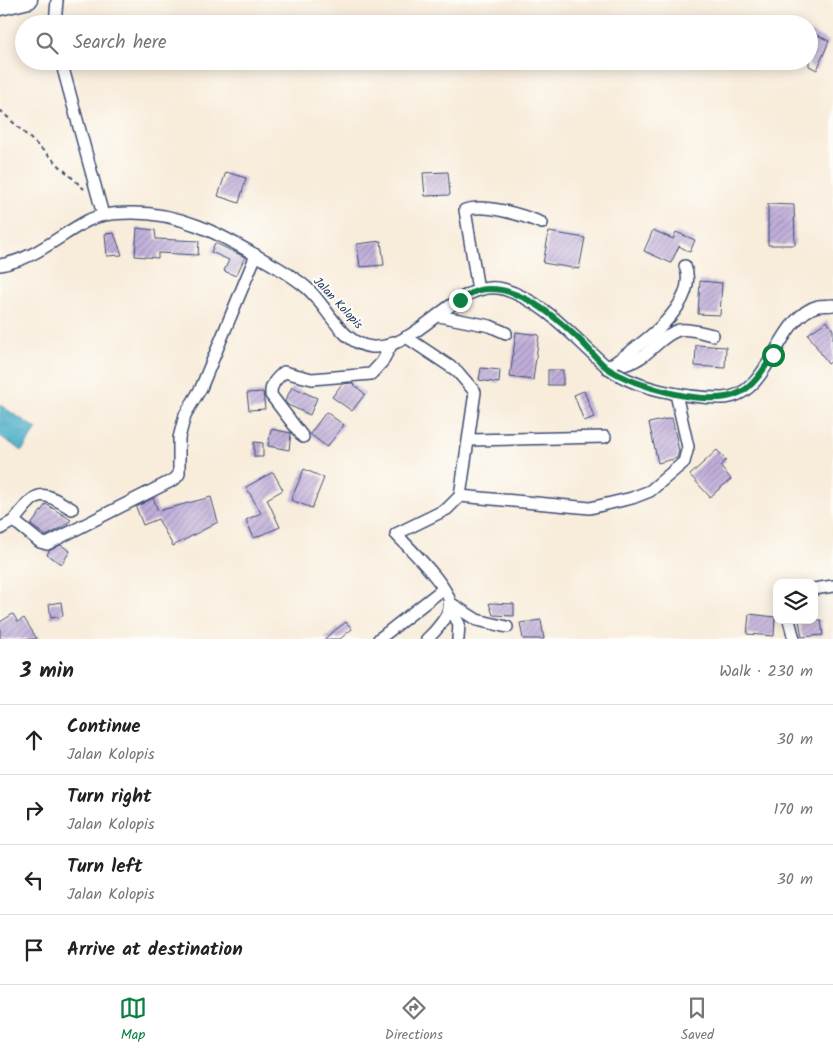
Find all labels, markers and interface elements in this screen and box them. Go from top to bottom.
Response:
search box [15,15,818,70]
text: Search here [73,28,167,58]
icon: search [33,29,61,57]
street label: Jalan Kolopis [309,273,367,333]
route end [449,289,472,312]
route start [762,344,785,367]
map controls [773,579,818,624]
button: layers [773,579,818,624]
text: 3 min [20,655,74,688]
text: Walk · 230 m [719,659,813,684]
text: Continue [67,712,140,742]
icon: ahead [20,726,48,754]
text: 30 m [777,727,813,752]
text: Jalan Kolopis [67,742,155,767]
text: Turn right [67,782,152,812]
icon: right [20,796,48,824]
text: 170 m [773,797,813,822]
text: Jalan Kolopis [67,812,155,837]
text: Turn left [67,852,142,882]
icon: left [20,866,48,894]
text: 30 m [777,867,813,892]
text: Jalan Kolopis [67,882,155,907]
text: Arrive at destination [67,935,243,965]
icon: arrive [20,936,48,964]
tab: Map [119,994,147,1046]
tab: Directions [385,994,443,1046]
tab: Saved [681,994,714,1046]

